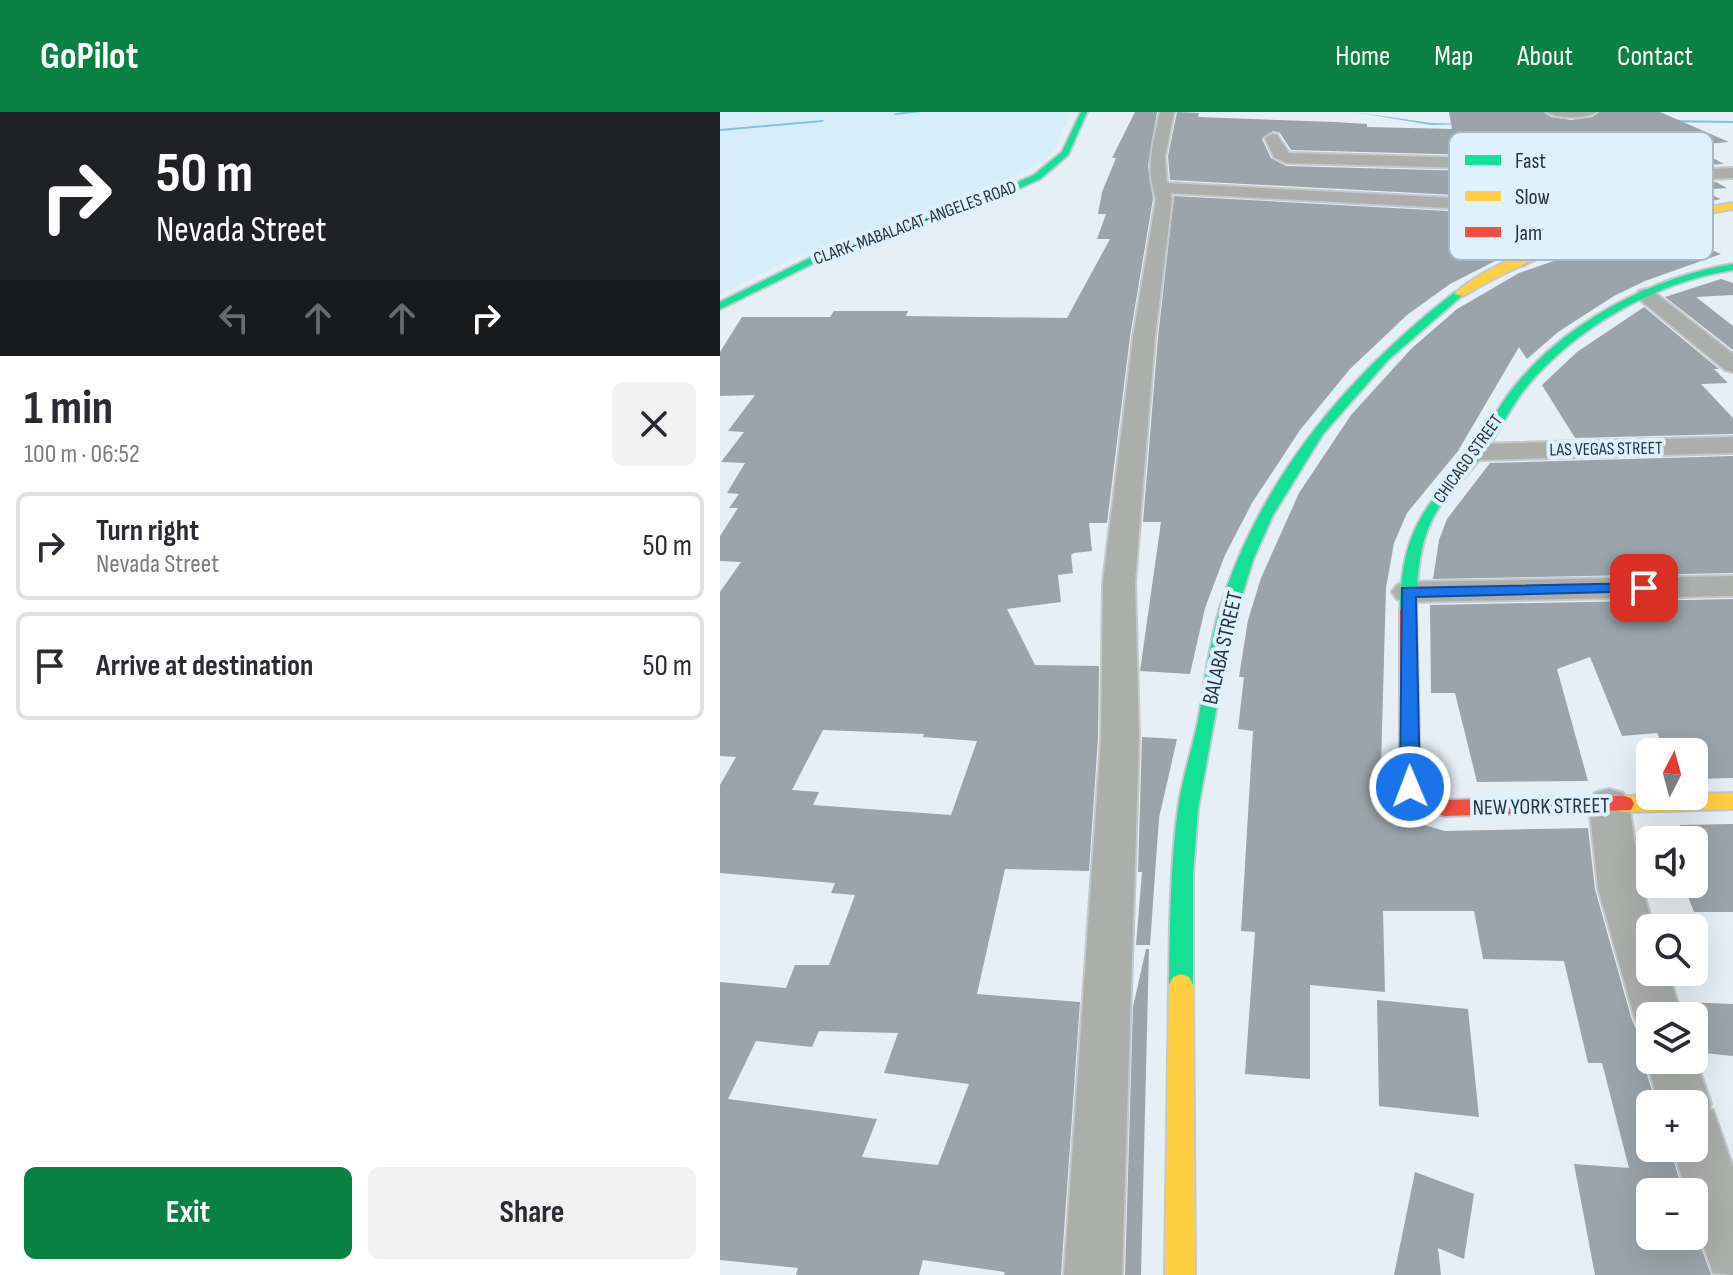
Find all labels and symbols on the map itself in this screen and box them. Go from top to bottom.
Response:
legend [1449,132,1713,260]
text: Fast [1515,148,1546,175]
street label: CLARK-MABALACAT-ANGELES ROAD [811,177,1019,269]
text: Slow [1515,184,1550,211]
text: Jam [1514,220,1542,247]
street label: CHICAGO STREET [1429,411,1507,507]
street label: LAS VEGAS STREET [1549,438,1663,460]
pin [1610,554,1678,622]
street label: BALABA STREET [1197,589,1249,707]
north arrow [1636,738,1708,810]
position arrow [1368,745,1452,829]
street label: NEW YORK STREET [1472,792,1610,822]

